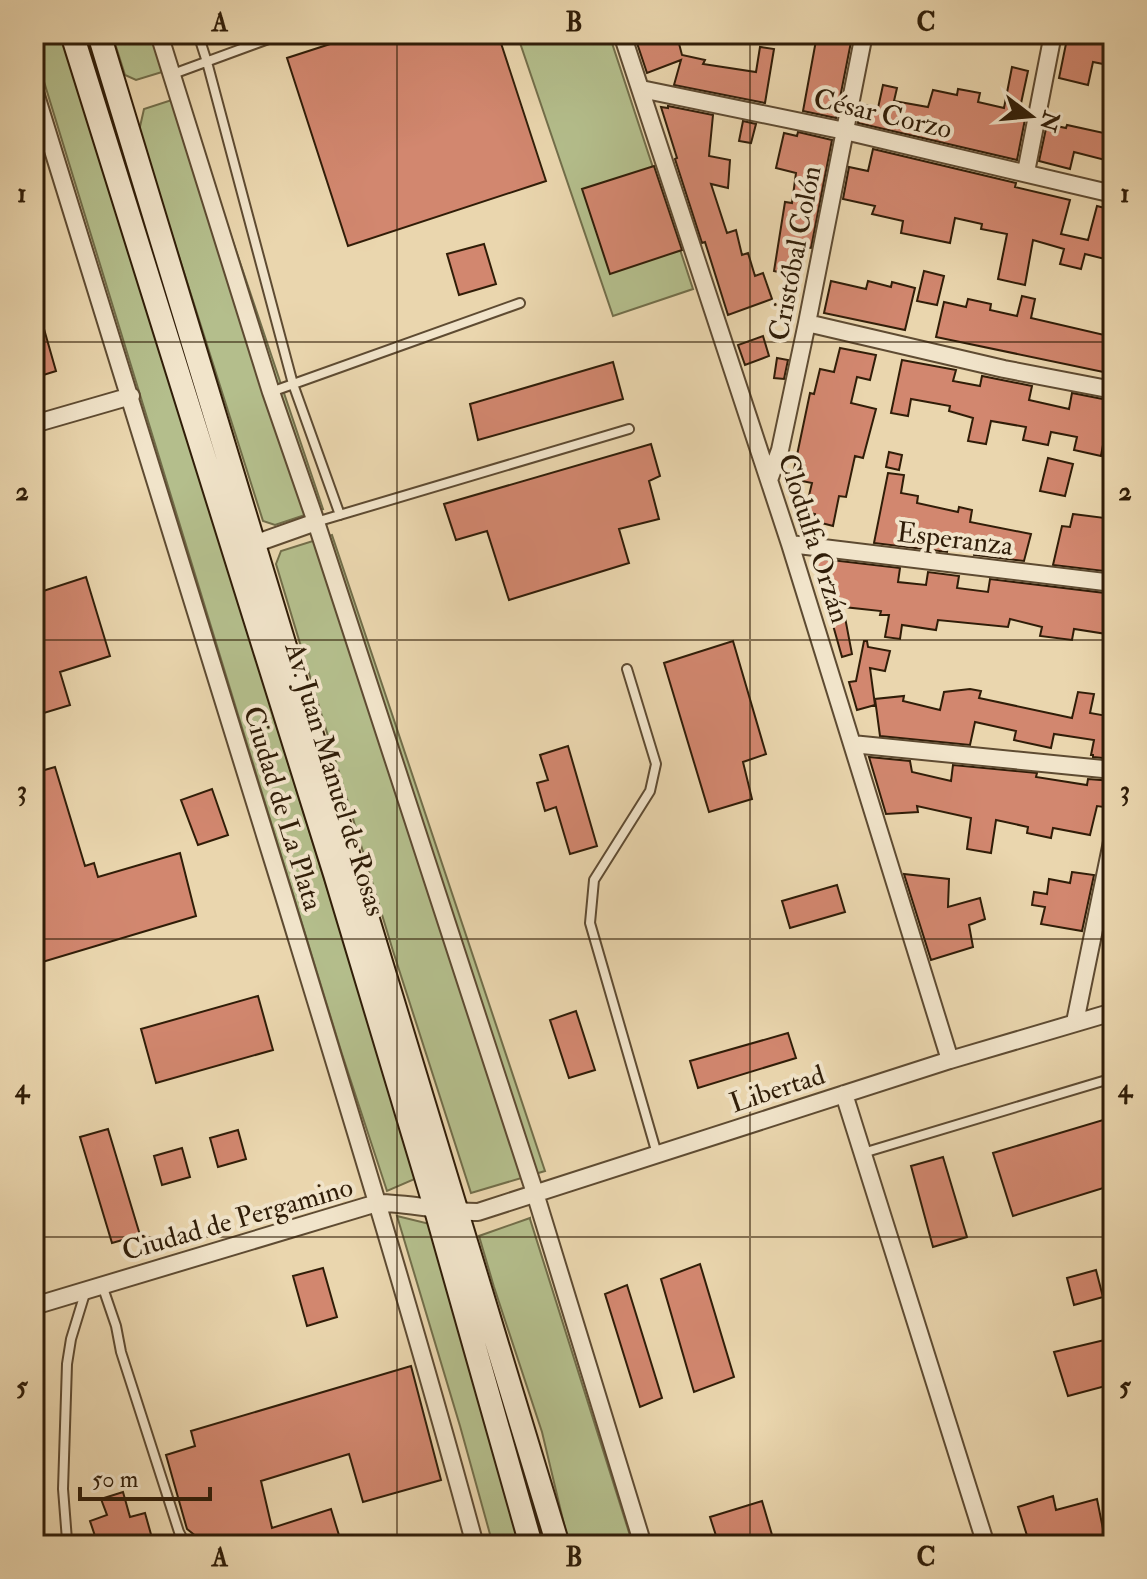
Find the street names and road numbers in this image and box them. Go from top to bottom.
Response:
street label: César Corzo [810,82,955,147]
street label: Cristóbal Colón [761,163,830,344]
street label: Clodulfa Orzán [770,450,857,627]
street label: Esperanza [895,515,1016,564]
street label: Av. Juan Manuel de Rosas [276,638,393,920]
street label: Ciudad de La Plata [235,702,330,915]
street label: Libertad [726,1058,830,1121]
street label: Ciudad de Pergamino [118,1170,357,1269]

